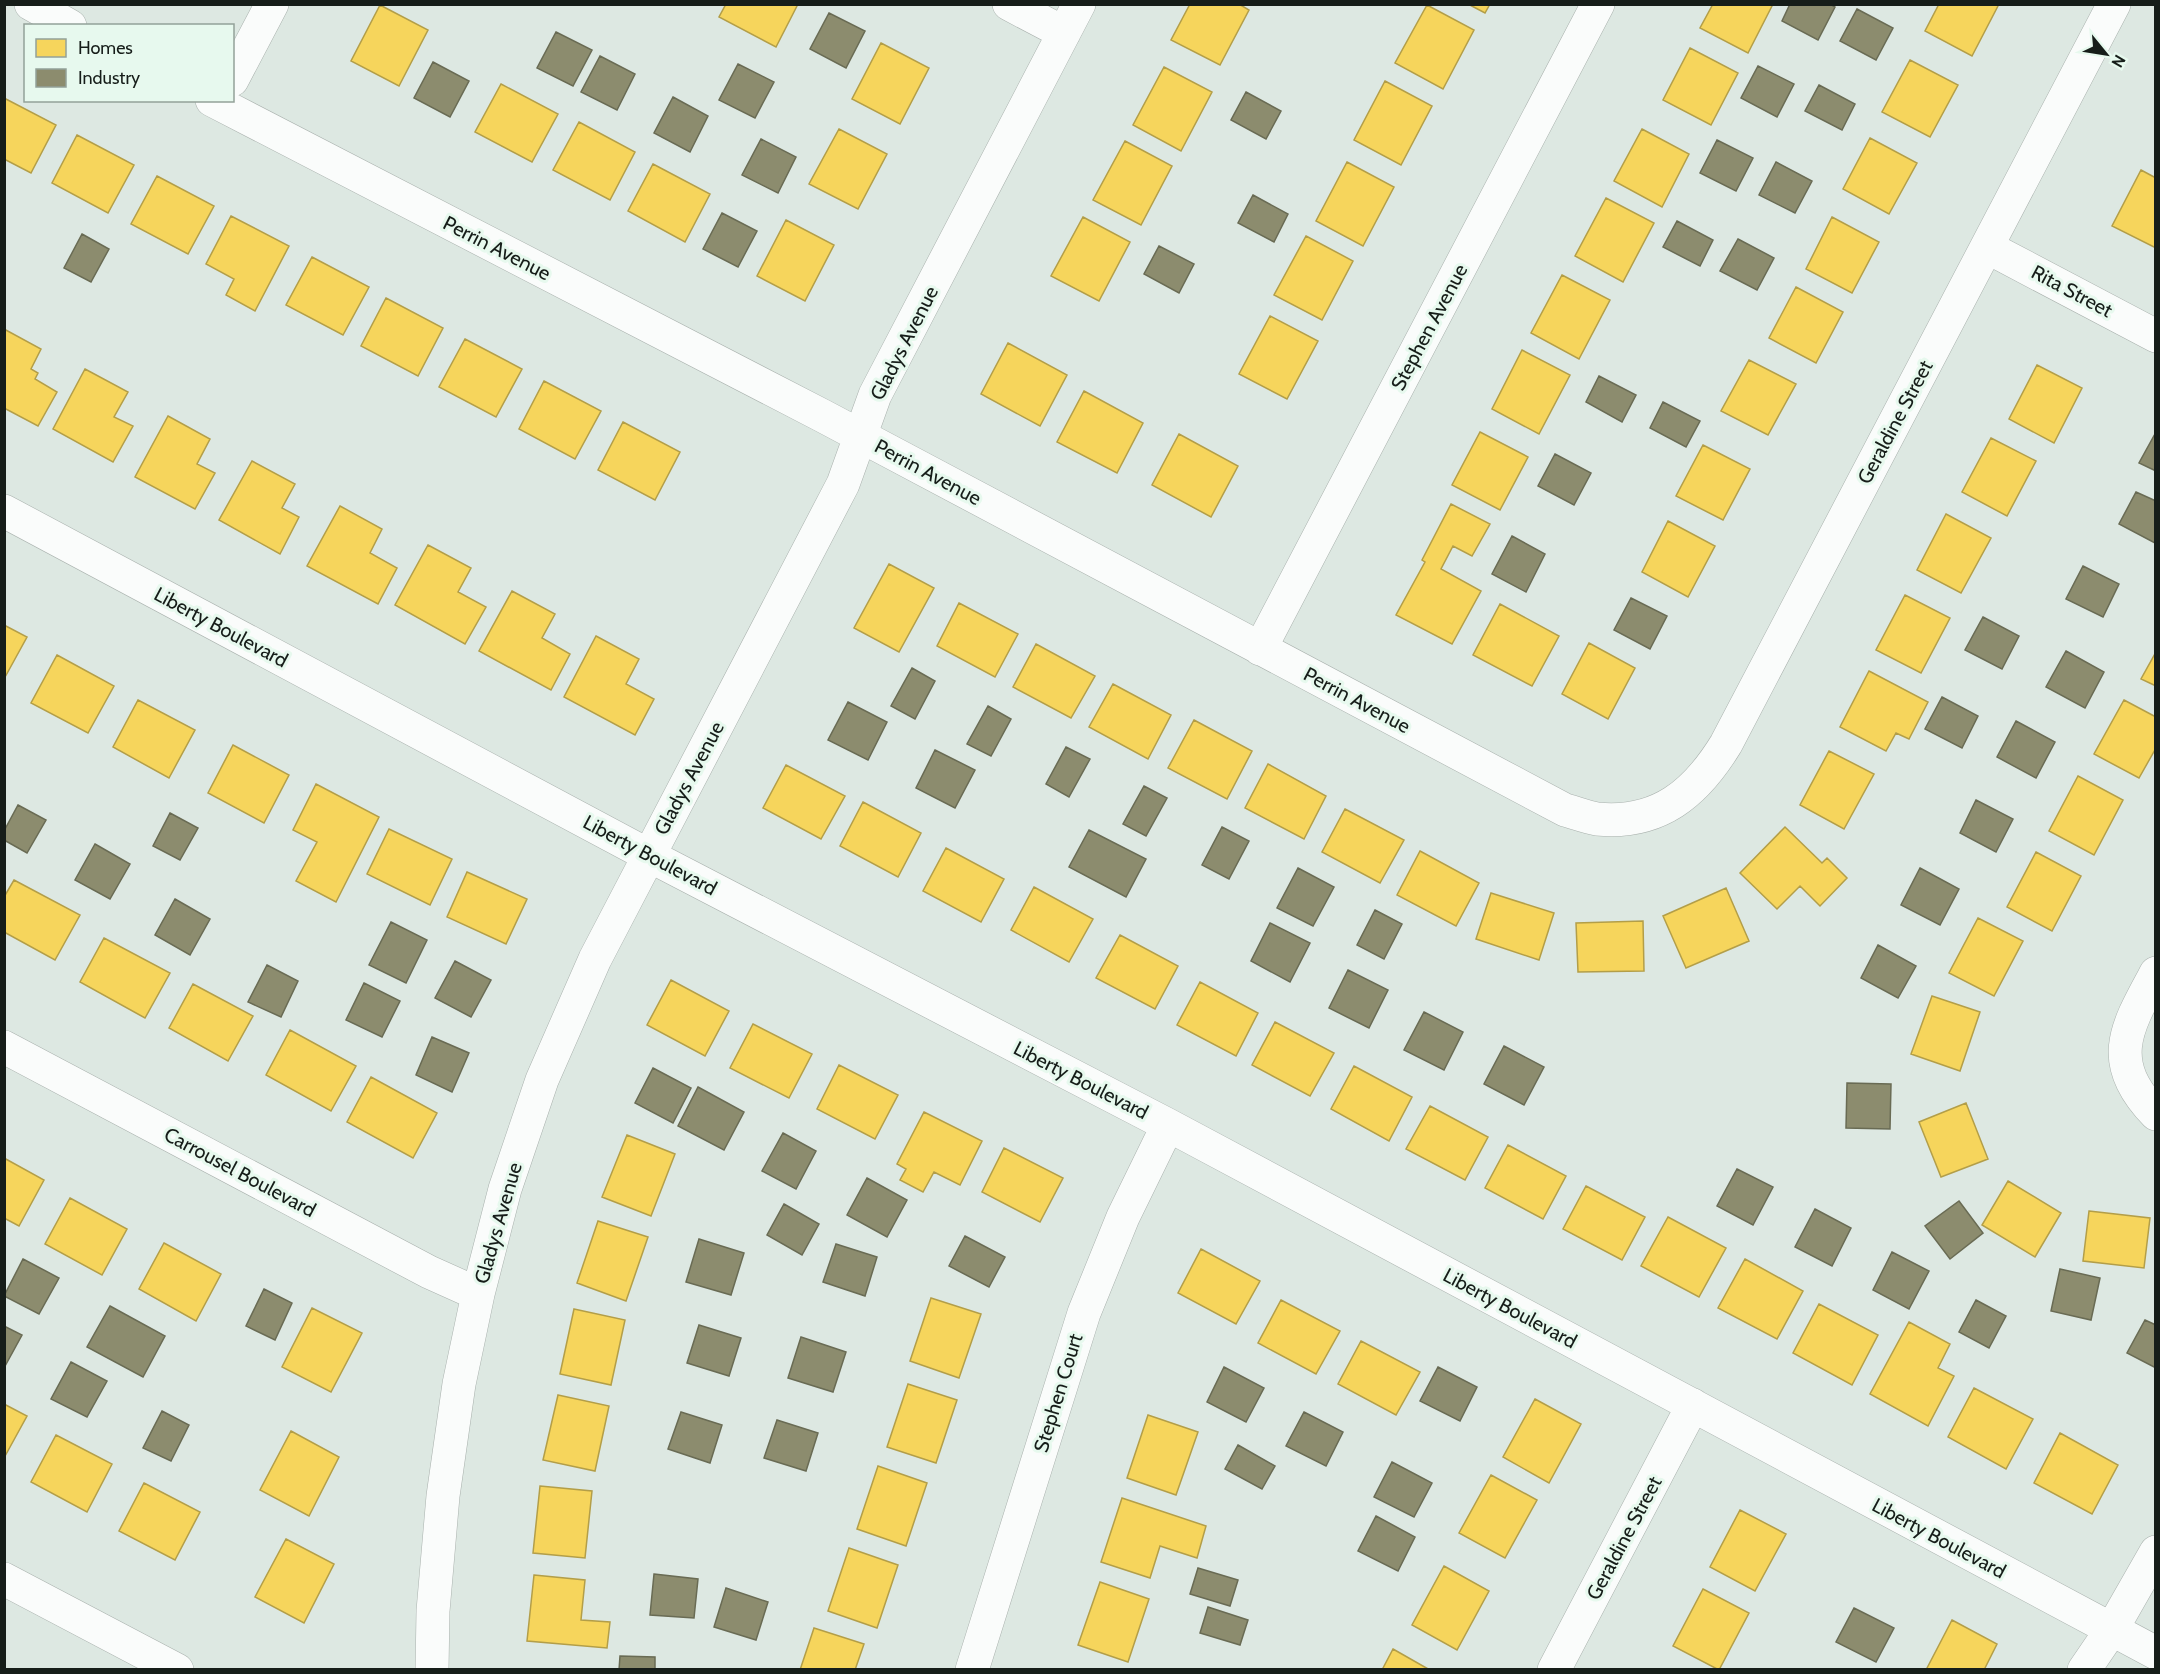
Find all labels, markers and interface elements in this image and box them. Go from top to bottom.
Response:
legend [24,24,234,102]
north arrow [2076,24,2136,84]
text: Homes [78,37,133,59]
text: N [2108,52,2130,71]
text: Industry [78,67,140,89]
street label: Perrin Avenue [439,211,555,285]
street label: Stephen Avenue [1386,260,1472,394]
street label: Rita Street [2027,260,2117,322]
street label: Gladys Avenue [865,282,943,404]
street label: Geraldine Street [1852,356,1938,488]
street label: Perrin Avenue [871,434,985,510]
street label: Liberty Boulevard [150,582,292,672]
street label: Perrin Avenue [1300,662,1414,738]
street label: Gladys Avenue [649,717,729,839]
street label: Liberty Boulevard [579,810,721,900]
street label: Liberty Boulevard [1010,1036,1152,1124]
street label: Carrousel Boulevard [160,1122,320,1222]
street label: Gladys Avenue [469,1160,527,1286]
street label: Liberty Boulevard [1439,1263,1581,1353]
street label: Stephen Court [1029,1331,1087,1455]
street label: Geraldine Street [1581,1472,1667,1604]
street label: Liberty Boulevard [1868,1493,2010,1583]

